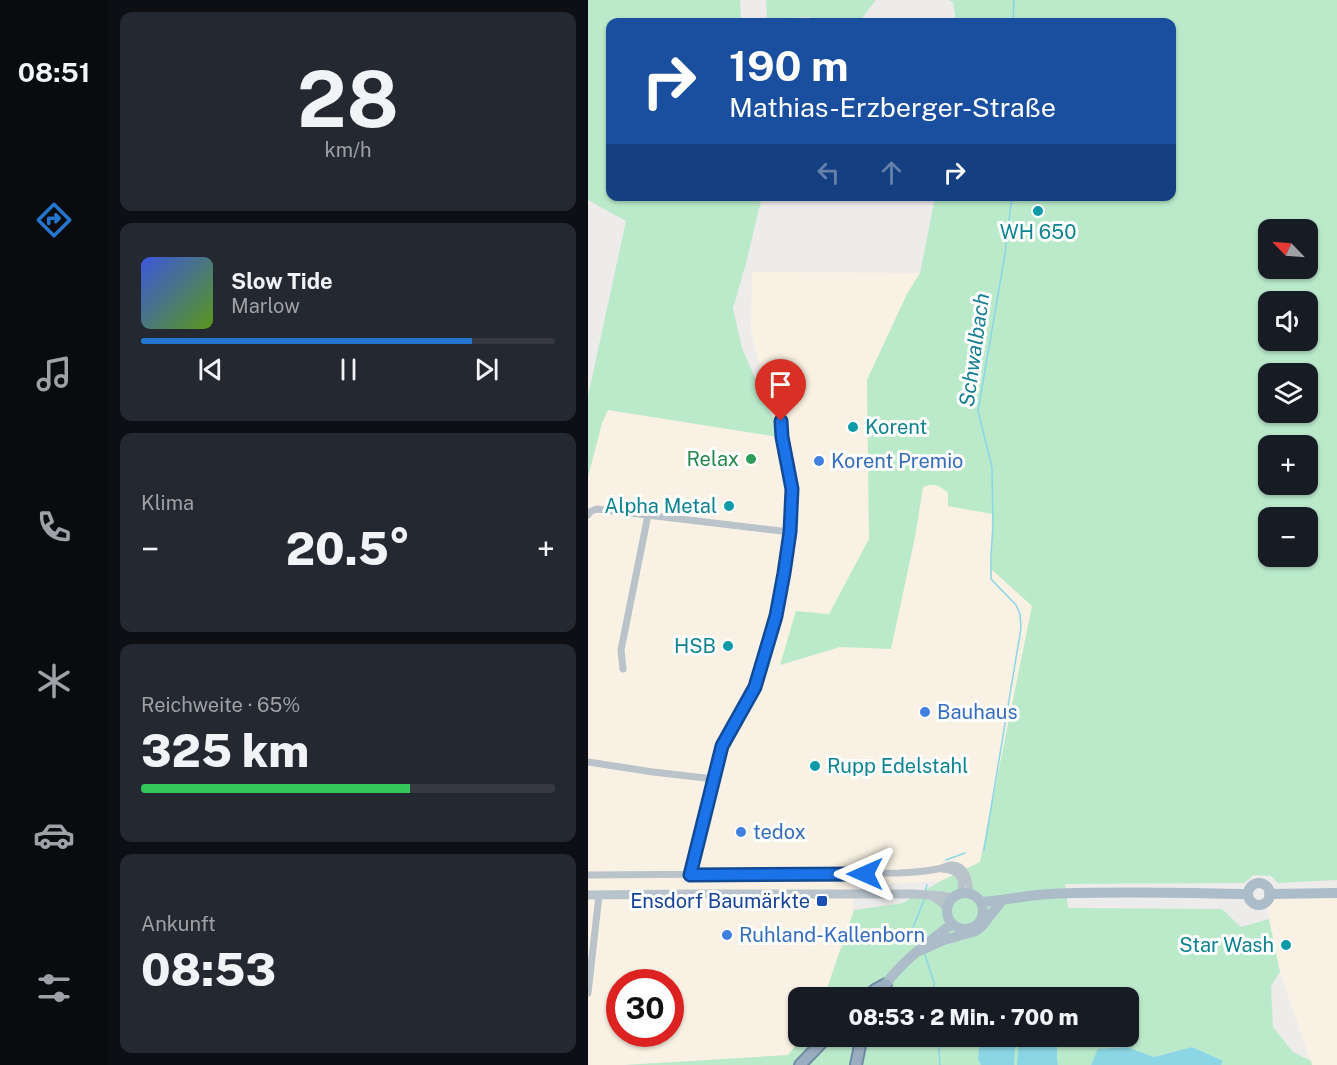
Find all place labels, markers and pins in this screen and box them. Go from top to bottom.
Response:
marker: WH 650 [1031,204,1045,218]
place label: WH 650 [1000,220,1076,244]
pin [755,359,806,421]
place label: Korent [865,415,927,439]
marker: Korent [846,420,860,434]
place label: Relax [686,447,739,471]
place label: Korent Premio [831,449,963,473]
marker: Relax [744,452,758,466]
marker: Korent Premio [812,454,826,468]
place label: Alpha Metal [604,494,717,518]
marker: Alpha Metal [722,499,736,513]
place label: HSB [674,634,716,658]
marker: HSB [721,639,735,653]
place label: Bauhaus [937,700,1018,724]
marker: Bauhaus [918,705,932,719]
place label: Rupp Edelstahl [827,754,968,778]
marker: Rupp Edelstahl [808,759,822,773]
place label: tedox [753,820,806,844]
marker: tedox [734,825,748,839]
place label: Ensdorf Baumärkte [630,889,810,913]
marker: Ensdorf Baumärkte [815,894,829,908]
place label: Ruhland-Kallenborn [739,923,925,947]
marker: Ruhland-Kallenborn [720,928,734,942]
place label: Star Wash [1179,933,1274,957]
marker: Star Wash [1279,938,1293,952]

